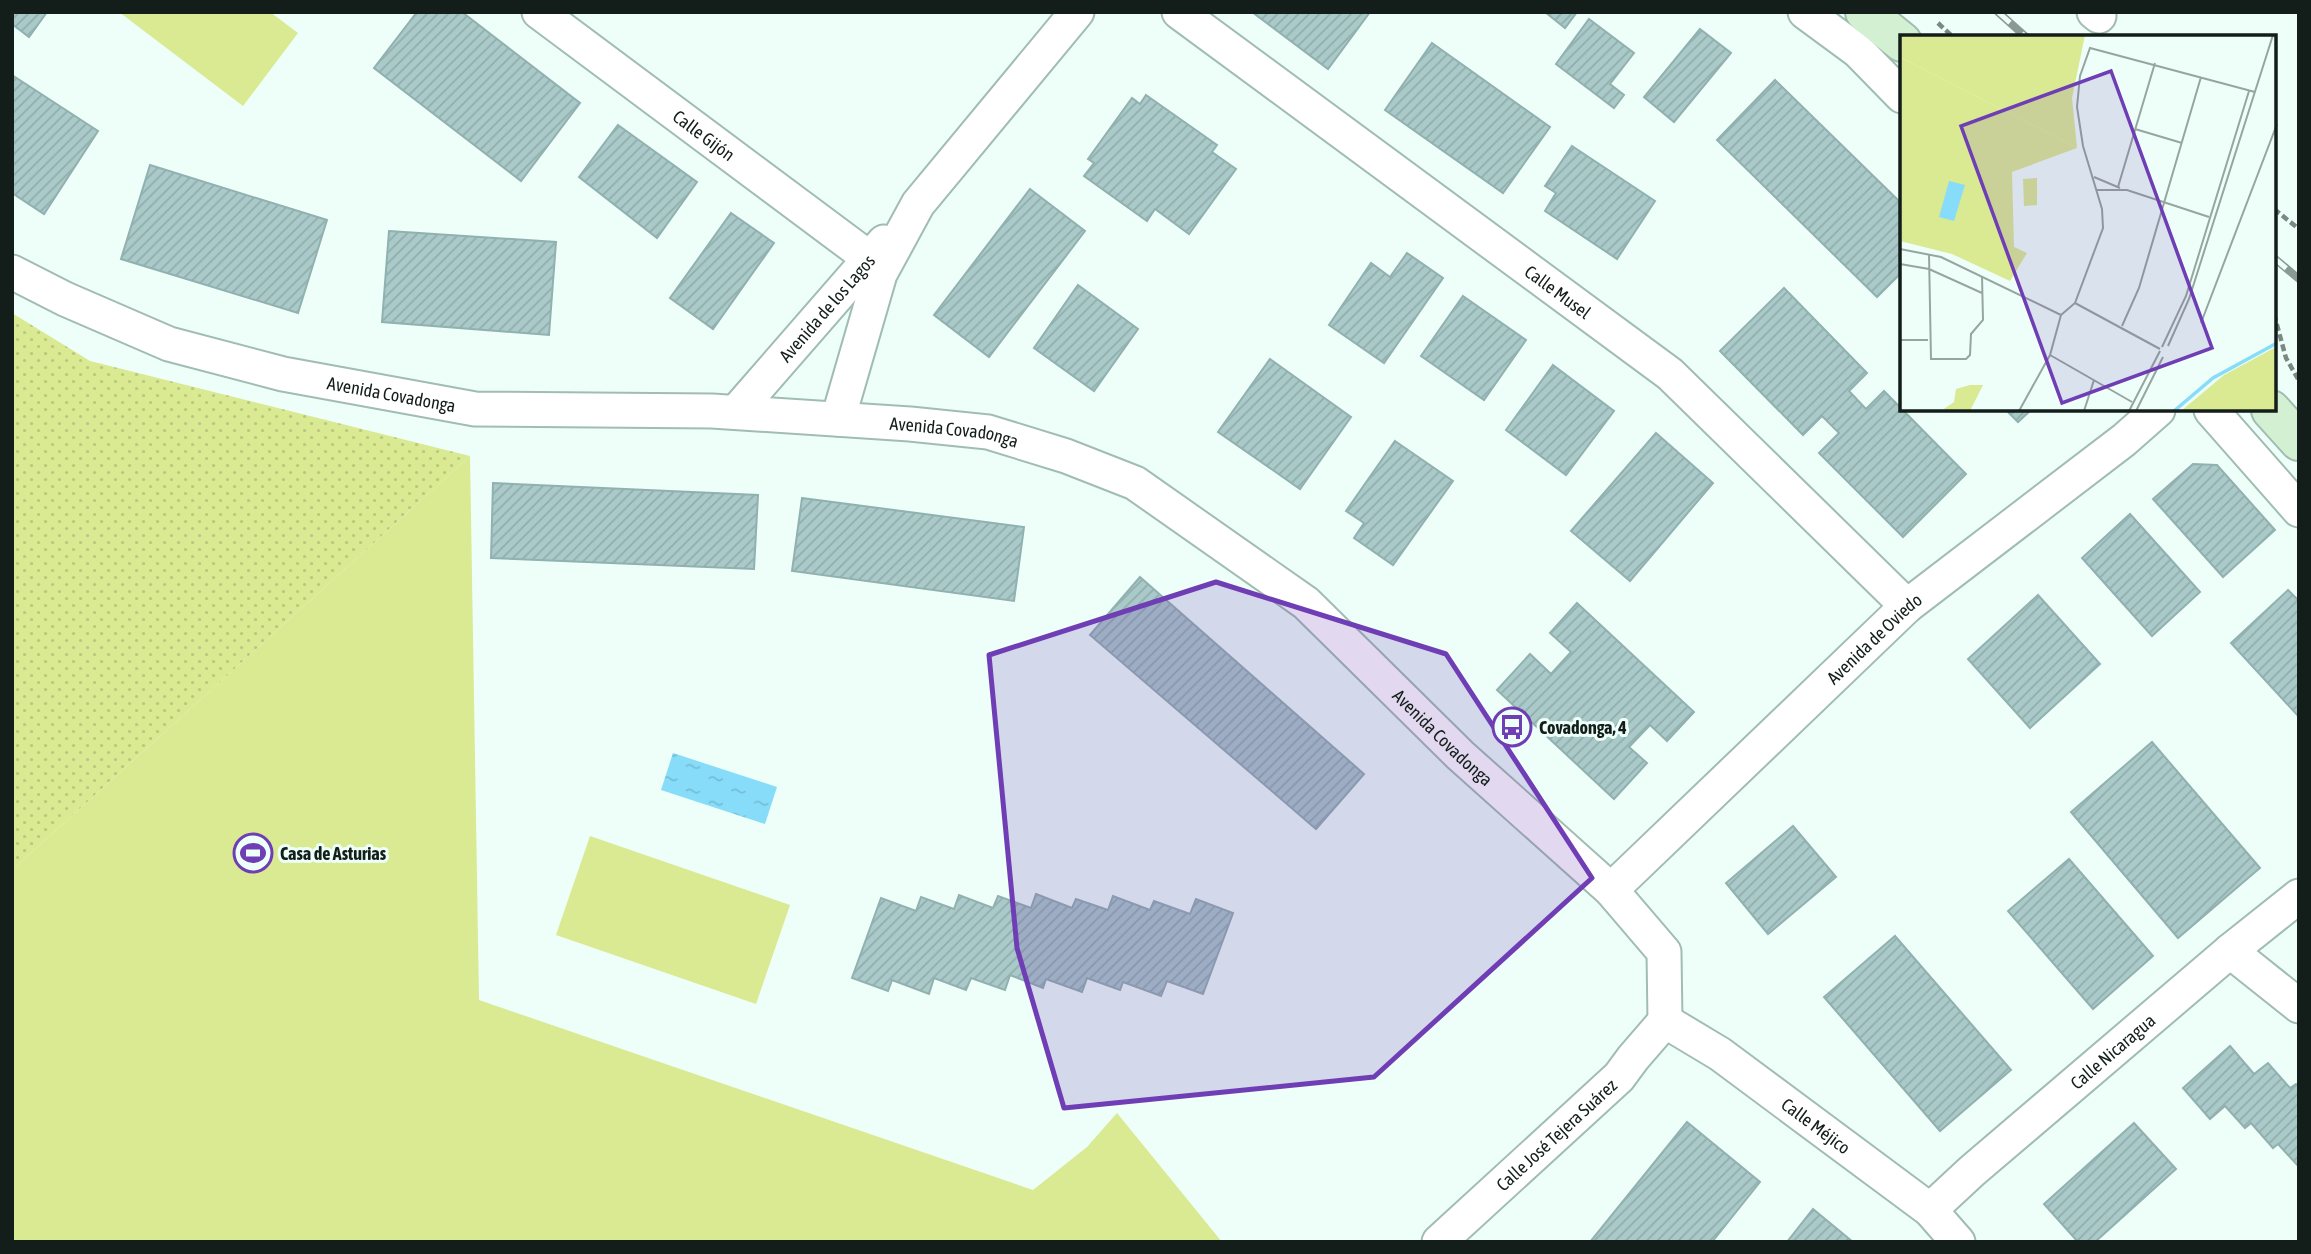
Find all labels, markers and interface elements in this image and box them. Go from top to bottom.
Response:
inset map [1900,35,2276,411]
street label: Calle Gijón [669,105,739,165]
street label: Avenida de los Lagos [774,250,879,366]
street label: Calle Musel [1521,260,1595,323]
street label: Avenida Covadonga [326,372,457,416]
street label: Avenida Covadonga [889,412,1021,451]
street label: Avenida de Oviedo [1822,588,1925,688]
street label: Avenida Covadonga [1389,685,1497,790]
bus stop icon: Covadonga, 4 [1491,706,1533,748]
place label: Covadonga, 4 [1539,717,1627,738]
sports icon: Casa de Asturias [232,832,274,874]
place label: Casa de Asturias [280,843,387,864]
street label: Calle Nicaragua [2066,1009,2159,1093]
street label: Calle José Tejera Suárez [1492,1074,1621,1195]
street label: Calle Méjico [1778,1093,1855,1158]

